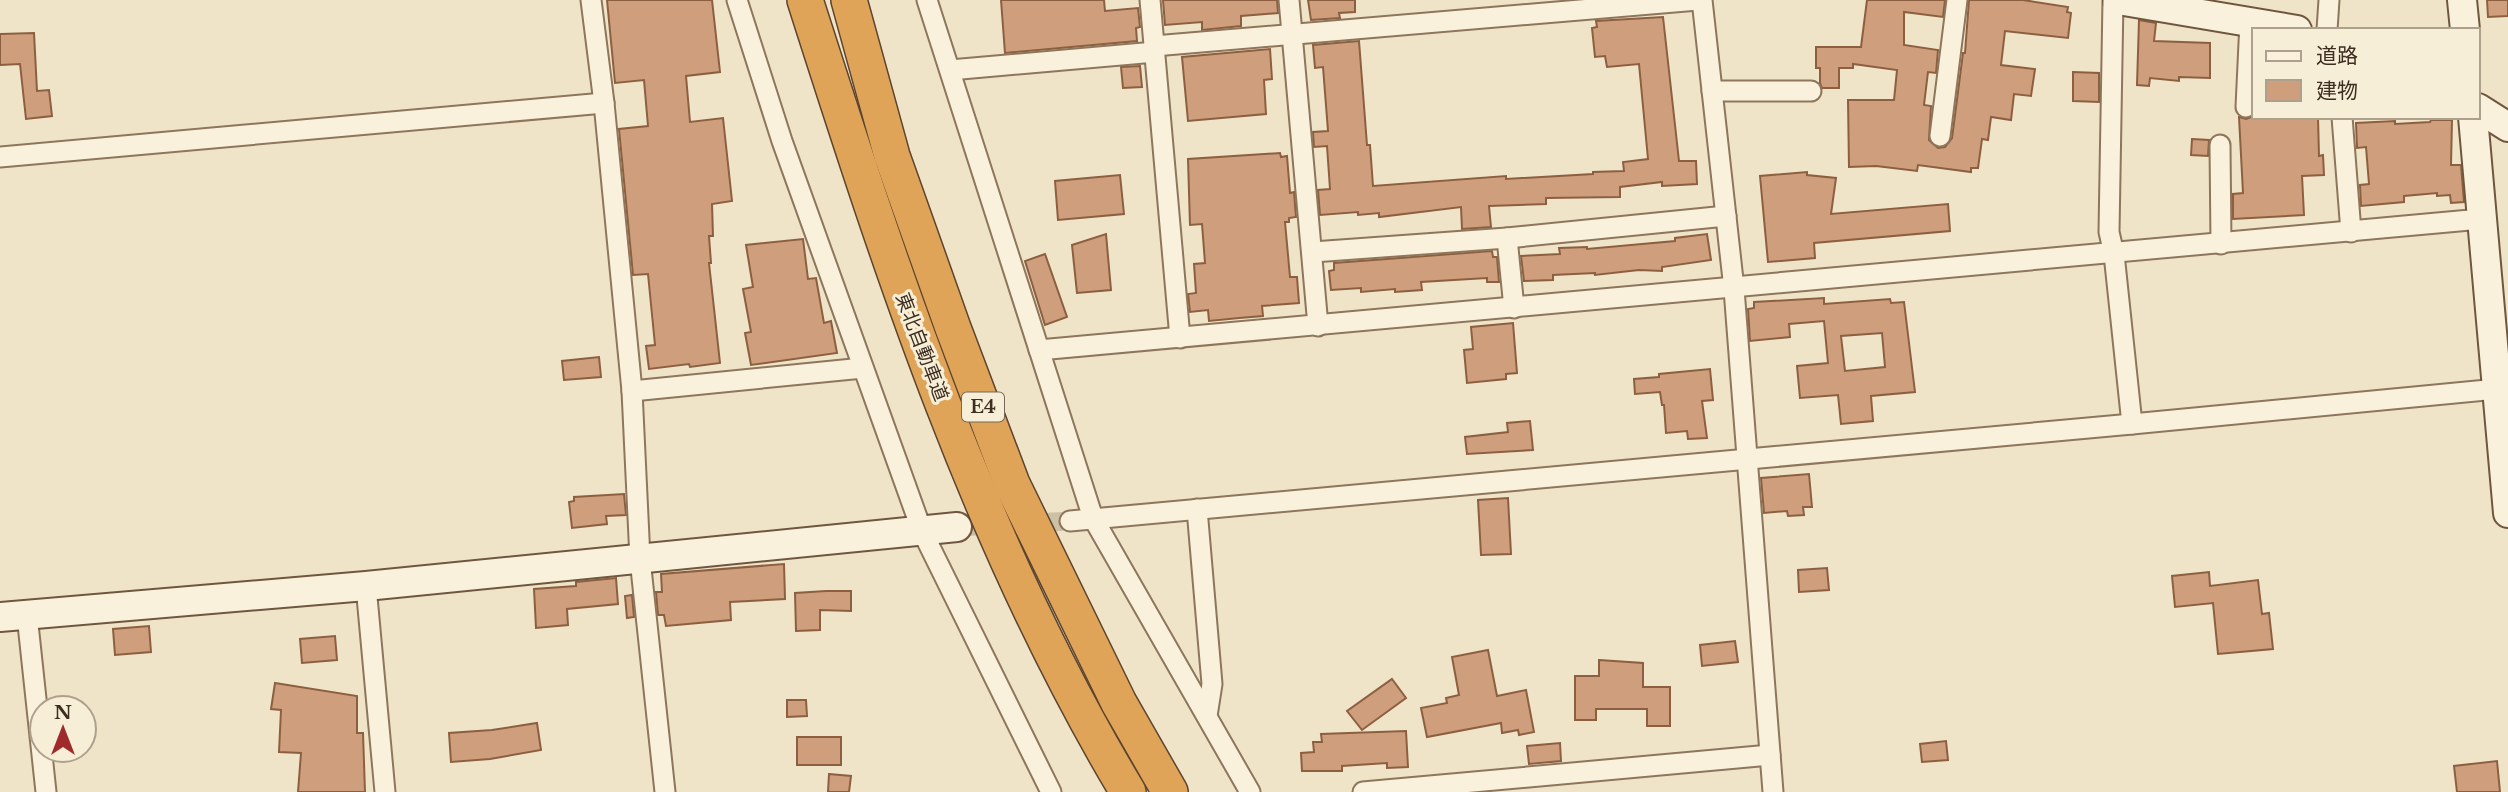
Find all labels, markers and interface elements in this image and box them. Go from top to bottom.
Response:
legend [2252,28,2480,119]
text: 道路 [2316,43,2358,69]
text: 建物 [2316,78,2358,104]
street label: 東北自動車道 [891,290,953,404]
road number: E4 [962,393,1004,422]
north arrow [28,694,98,764]
text: N [54,701,72,724]

